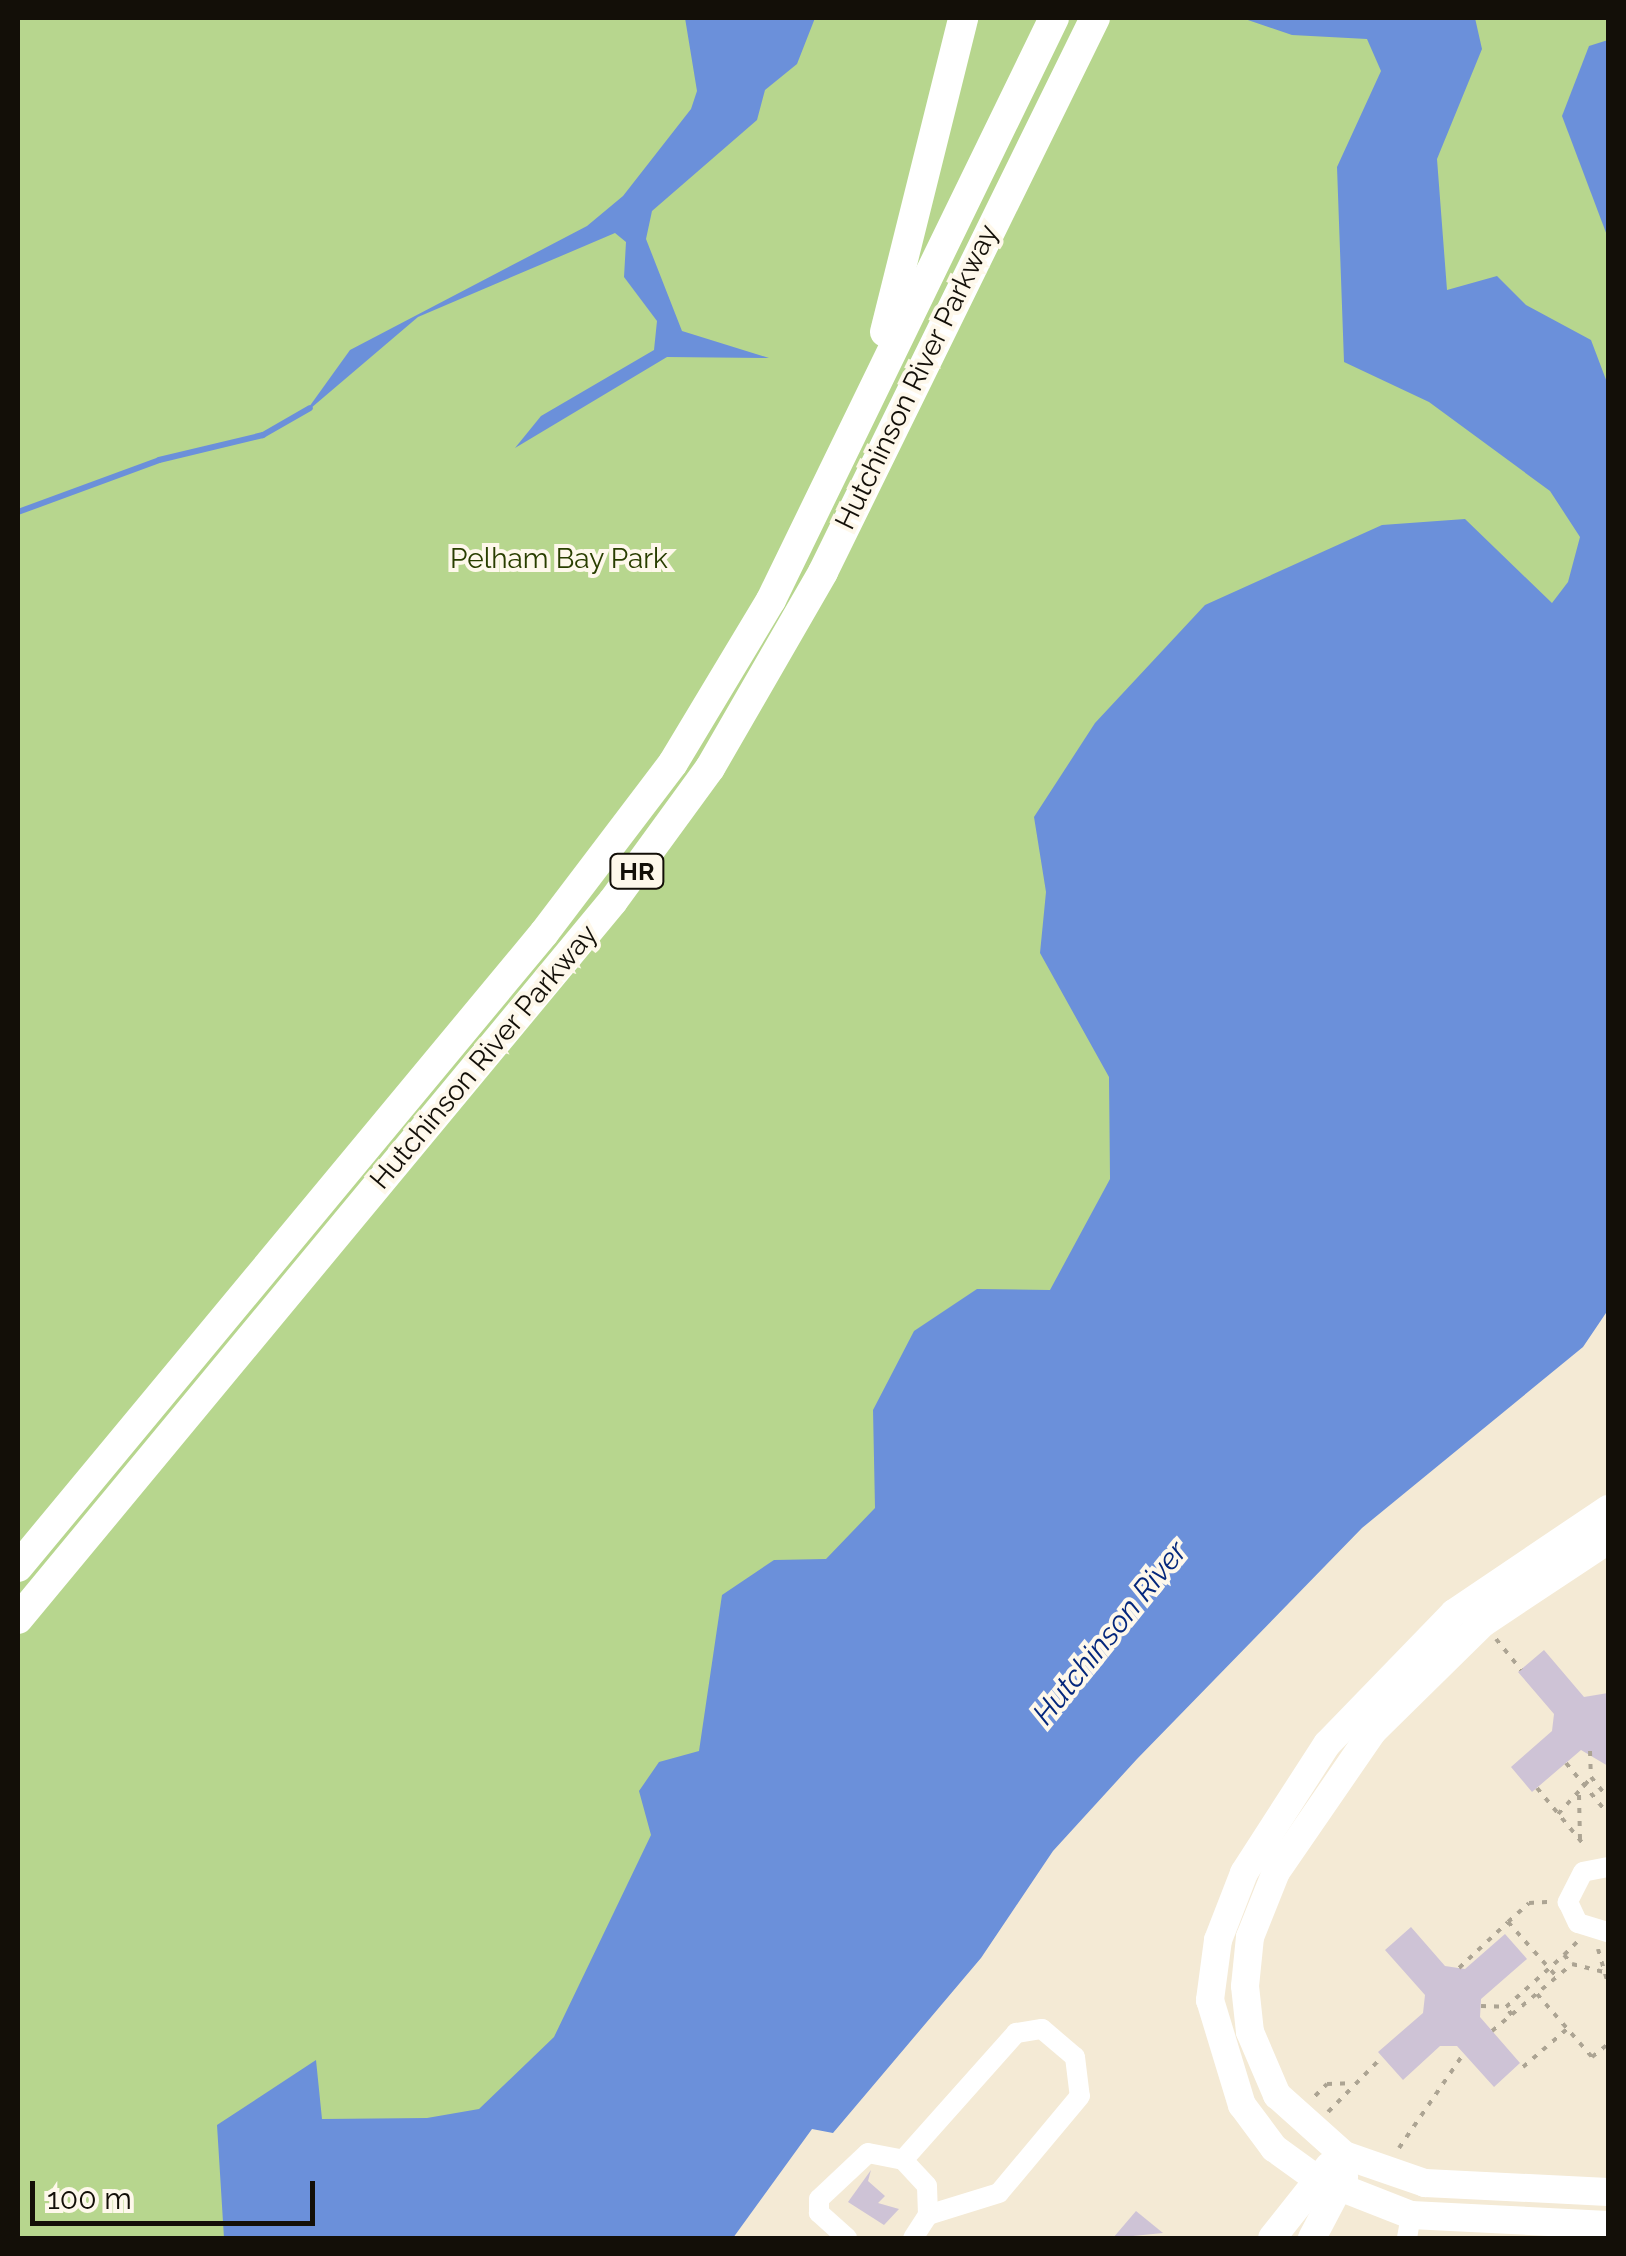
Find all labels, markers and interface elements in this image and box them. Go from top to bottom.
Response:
street label: Hutchinson River Parkway [828,219,1006,535]
park label: Pelham Bay Park [450,542,668,576]
road number: HR [607,851,667,891]
street label: Hutchinson River Parkway [363,918,605,1196]
water label: Hutchinson River [1025,1534,1195,1732]
scale bar [35,2161,320,2223]
text: 100 m [47,2181,132,2216]

